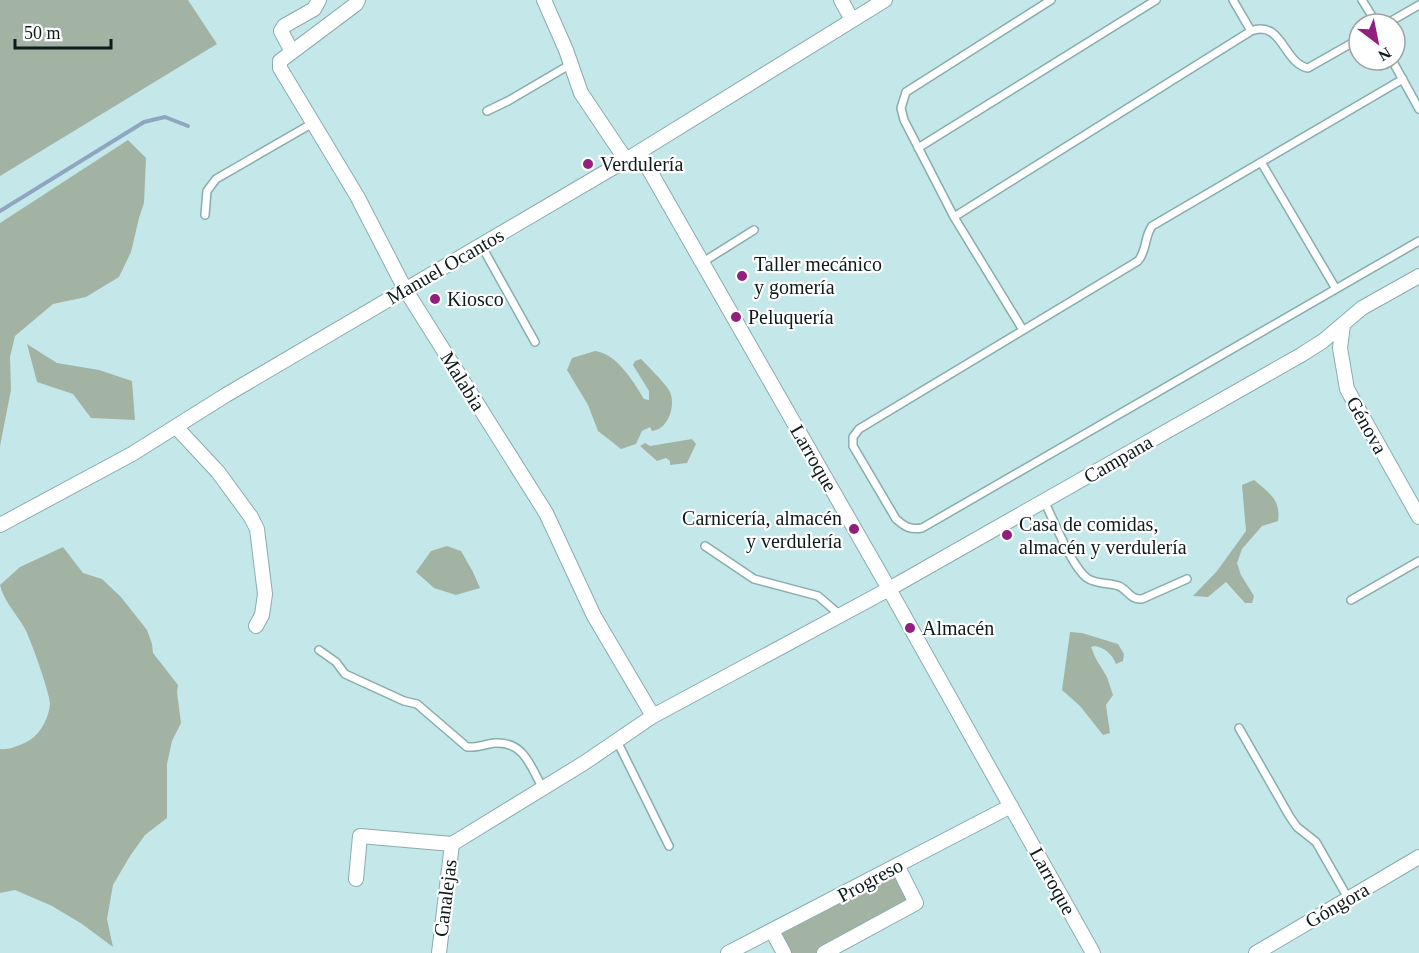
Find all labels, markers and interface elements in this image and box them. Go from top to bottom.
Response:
scale bar [15,12,111,50]
north arrow [1347,12,1407,72]
text: 50 m [24,23,61,43]
text: N [1375,44,1394,65]
place label: Verdulería [600,153,683,175]
marker: Verdulería [581,157,595,171]
street label: Manuel Ocantos [382,223,508,308]
place label: Taller mecánico y gomería [754,253,882,299]
marker: Taller mecánico y gomería [735,269,749,283]
place label: Kiosco [447,288,504,310]
marker: Kiosco [428,292,442,306]
place label: Peluquería [748,306,834,329]
marker: Peluquería [729,310,743,324]
street label: Malabia [436,347,490,415]
street label: Génova [1342,392,1392,458]
street label: Larroque [785,421,842,496]
street label: Campana [1080,431,1157,488]
place label: Carnicería, almacén y verdulería [682,507,842,553]
place label: Casa de comidas, almacén y verdulería [1019,513,1187,559]
marker: Carnicería, almacén y verdulería [847,522,861,536]
marker: Casa de comidas, almacén y verdulería [1000,528,1014,542]
place label: Almacén [922,617,994,639]
marker: Almacén [903,621,917,635]
street label: Larroque [1025,844,1080,919]
street label: Progreso [833,854,907,907]
street label: Canalejas [429,858,462,938]
street label: Góngora [1301,878,1373,933]

